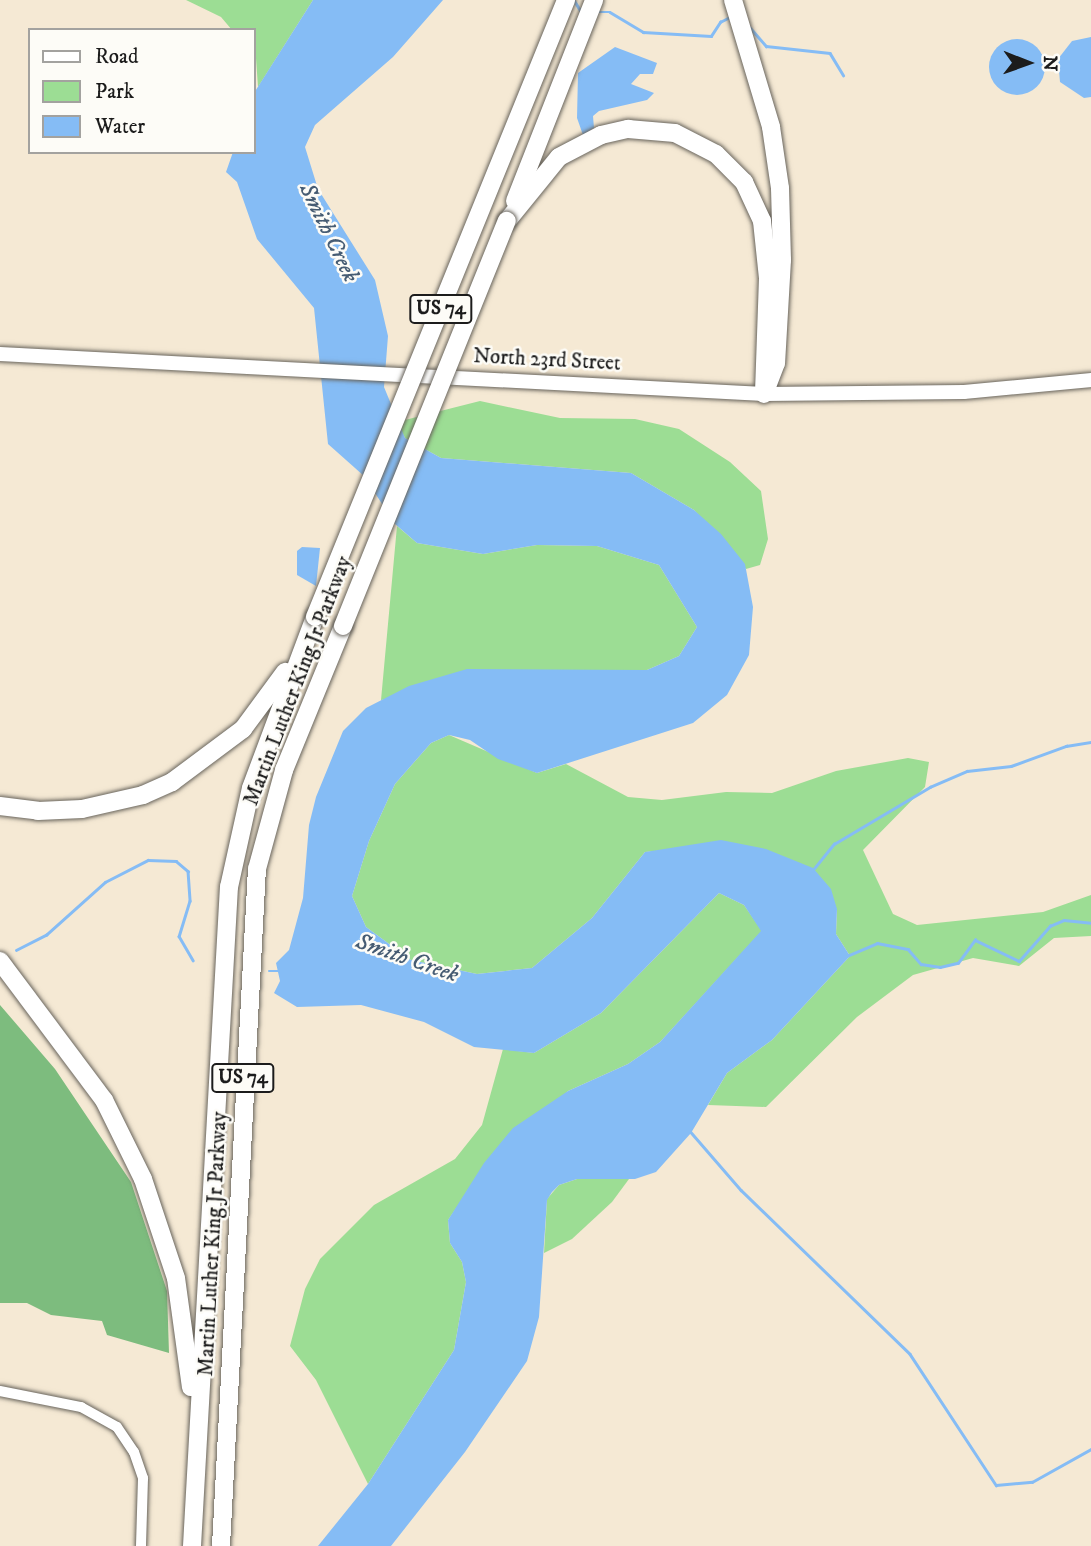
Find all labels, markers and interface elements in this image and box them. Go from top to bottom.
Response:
legend [28,28,256,154]
north arrow [993,28,1063,98]
text: Road [95,44,139,70]
text: N [1038,55,1061,71]
text: Park [95,79,134,105]
text: Water [95,114,145,140]
water label: Smith Creek [292,179,364,287]
road number: US 74 [408,294,474,324]
street label: North 23rd Street [473,344,621,376]
street label: Martin Luther King Jr Parkway [239,553,357,809]
water label: Smith Creek [352,929,462,989]
road number: US 74 [210,1062,276,1094]
street label: Martin Luther King Jr Parkway [193,1111,233,1377]

